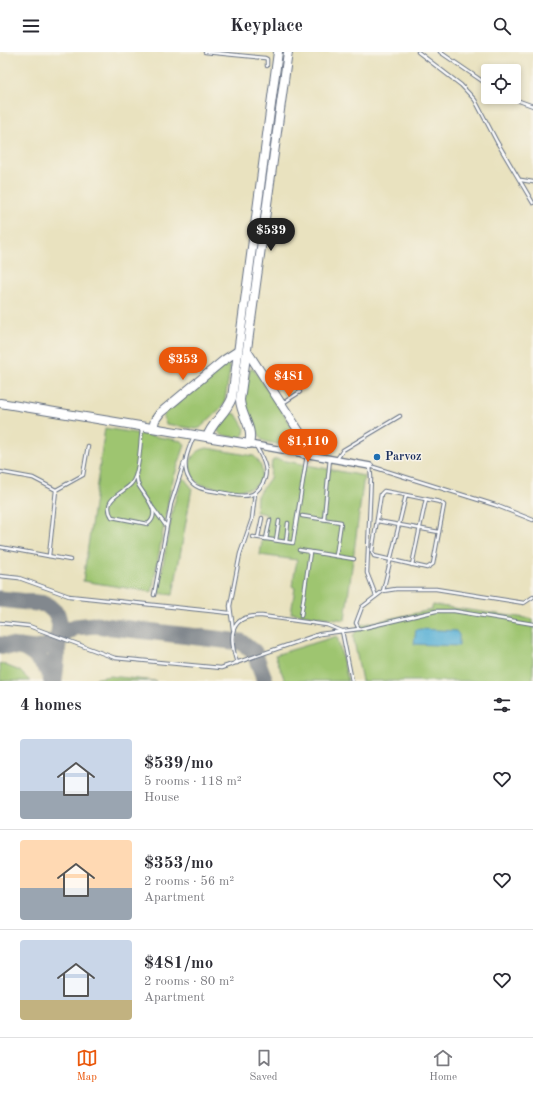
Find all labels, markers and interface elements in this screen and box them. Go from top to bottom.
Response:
icon: menu [20,15,42,37]
icon: search [491,15,513,37]
text: Keyplace [230,17,303,35]
map controls [481,64,521,104]
button: locate [481,64,521,104]
pin: $539 [247,218,295,252]
text: $539 [256,224,286,237]
pin: $353 [159,347,207,381]
text: $353 [168,353,198,366]
pin: $481 [265,364,313,398]
text: $481 [274,370,304,383]
pin: $1,110 [275,429,341,463]
text: $1,110 [287,435,329,448]
place label: Parvoz [385,451,421,463]
marker: Parvoz [372,452,382,462]
icon: filters [491,694,513,716]
text: 4 homes [20,697,82,714]
icon: home [52,755,100,803]
text: $539/mo [144,755,213,772]
icon: heart [491,768,513,790]
text: 5 rooms · 118 m² [144,775,242,788]
text: House [144,791,179,804]
text: $353/mo [144,855,213,872]
icon: home [52,856,100,904]
icon: heart [491,869,513,891]
text: 2 rooms · 56 m² [144,875,234,888]
text: Apartment [144,891,205,904]
text: $481/mo [144,955,213,972]
icon: home [52,956,100,1004]
icon: heart [491,969,513,991]
text: 2 rooms · 80 m² [144,975,234,988]
text: Apartment [144,991,205,1004]
tab: Map [76,1047,98,1085]
tab: Saved [250,1047,278,1085]
tab: Home [429,1047,457,1085]

